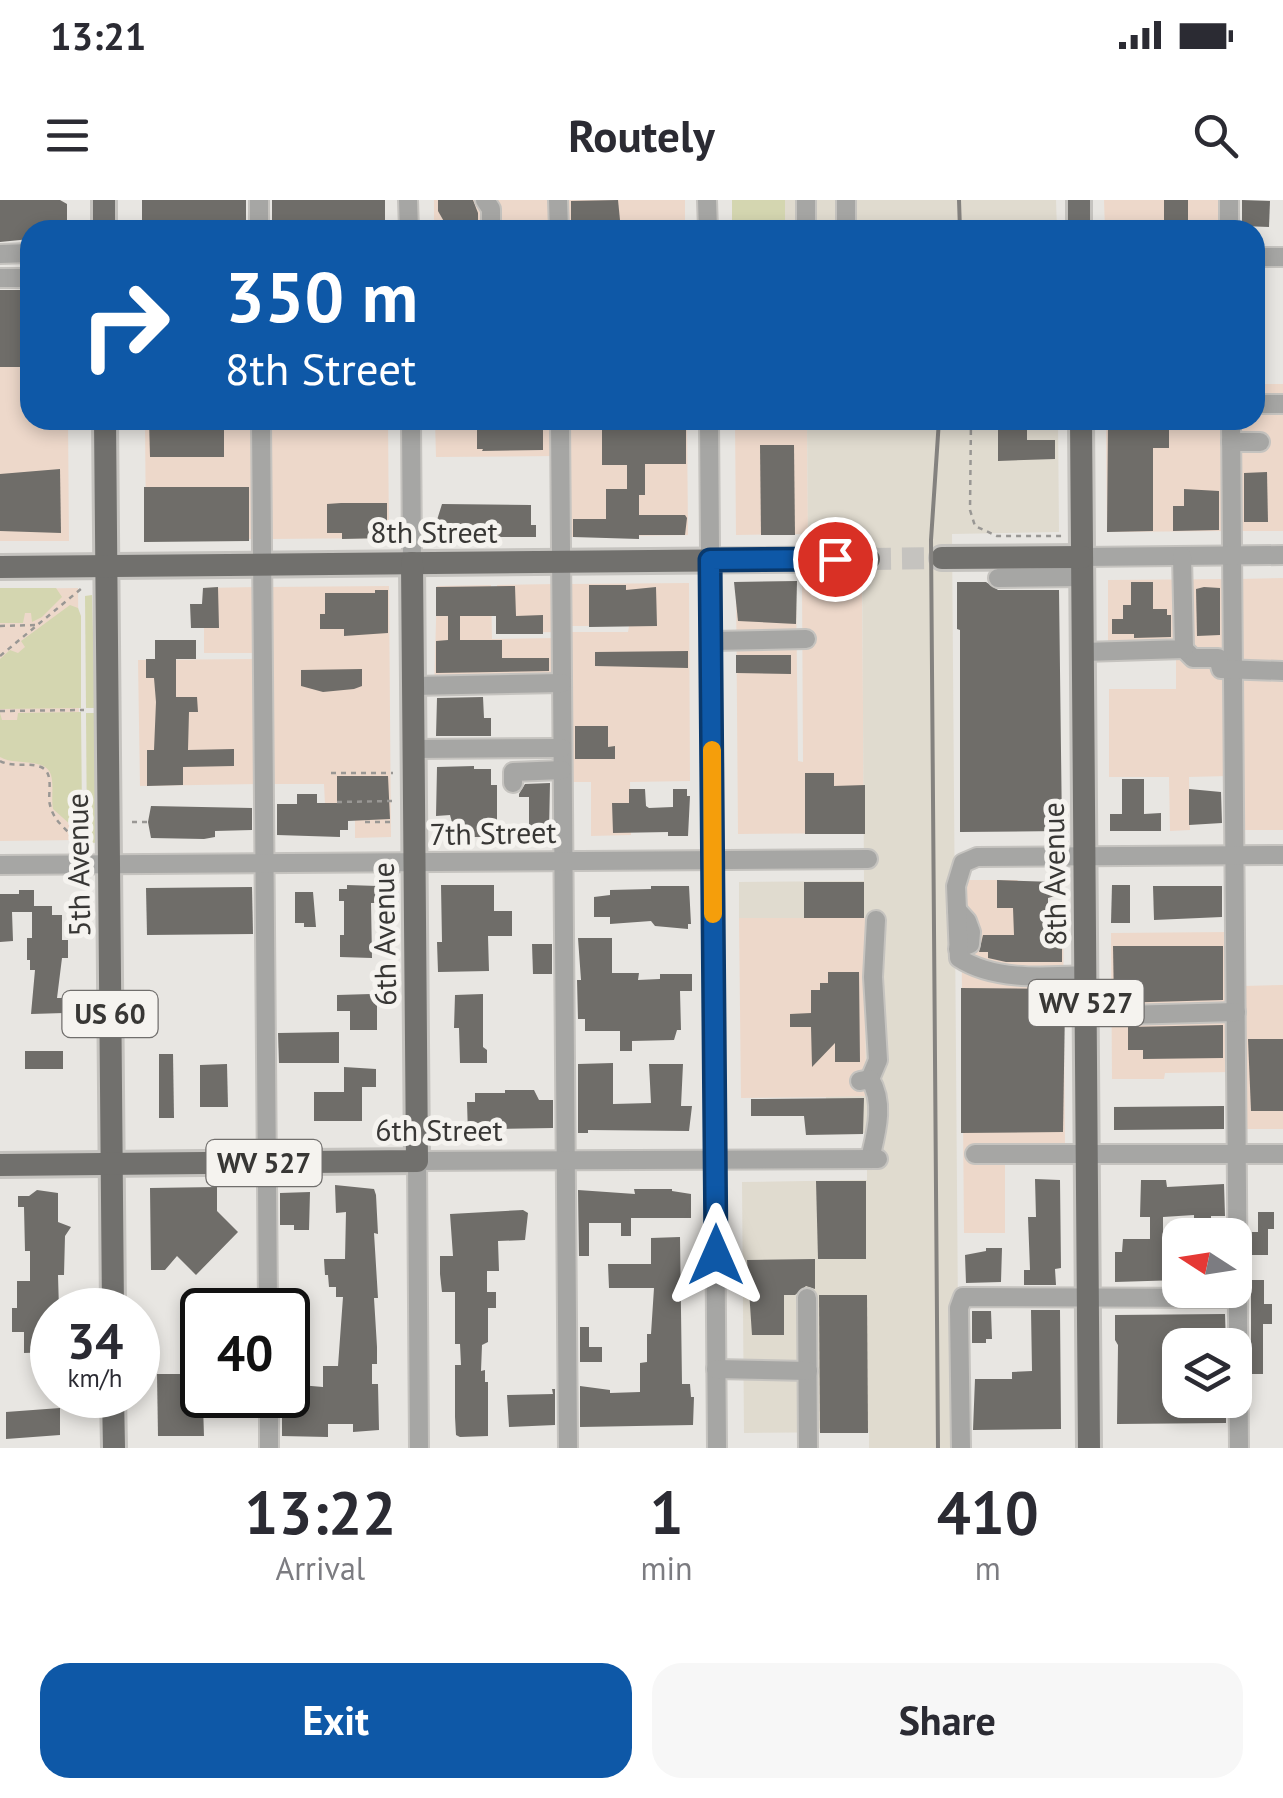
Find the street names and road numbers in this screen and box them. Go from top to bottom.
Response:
street label: 8th Street [370,512,498,551]
street label: 5th Avenue [57,793,98,937]
street label: 8th Avenue [1033,802,1074,946]
street label: 7th Street [429,812,557,853]
street label: 6th Avenue [363,862,404,1006]
road number: WV 527 [1028,980,1144,1026]
road number: US 60 [62,991,158,1037]
street label: 6th Street [375,1110,503,1149]
road number: WV 527 [206,1140,322,1186]

